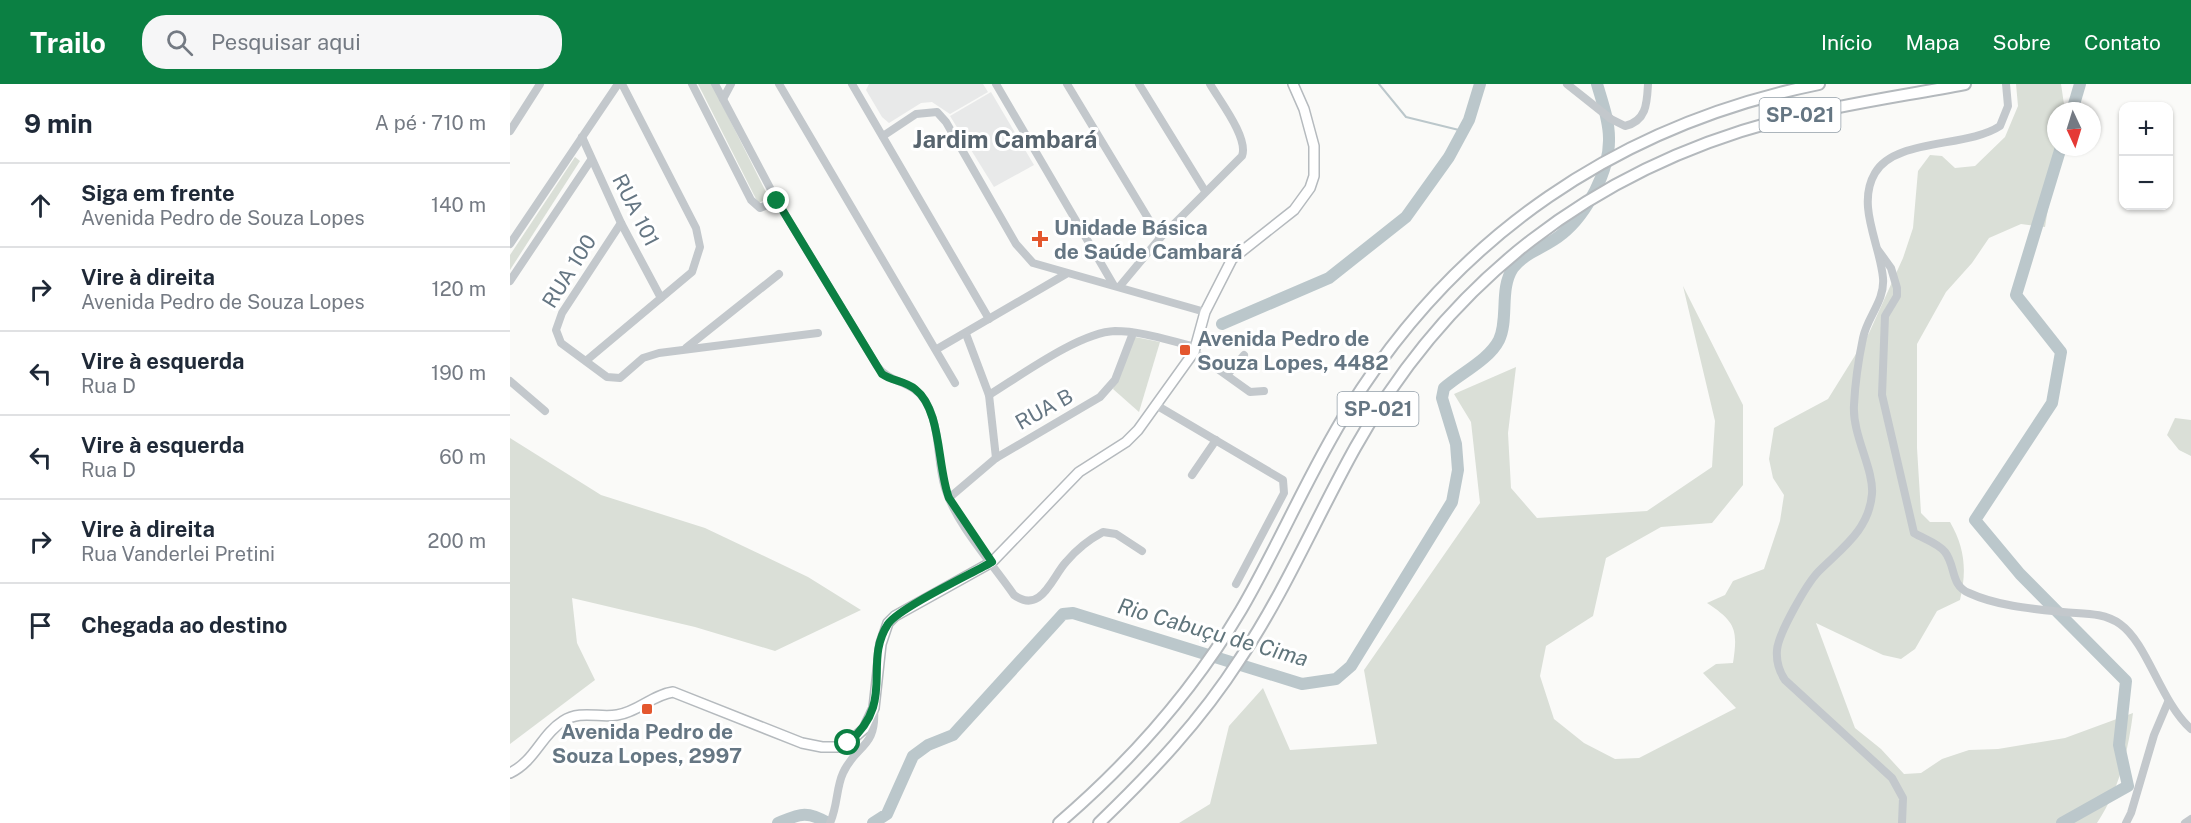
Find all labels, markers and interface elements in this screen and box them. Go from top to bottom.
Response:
search box [142,15,562,69]
text: Trailo [30,26,106,59]
icon: search [163,26,196,59]
text: Pesquisar aqui [211,29,361,55]
text: Início [1821,30,1872,55]
text: Mapa [1905,30,1960,55]
text: Sobre [1993,30,2051,55]
text: Contato [2084,30,2161,55]
road number: SP-021 [1760,98,1840,132]
north arrow [2047,102,2101,156]
map controls [2119,102,2173,210]
button: + [2119,102,2173,156]
text: 9 min [24,108,93,139]
text: A pé · 710 m [375,111,486,135]
district label: Jardim Cambará [913,125,1097,153]
button: − [2119,156,2173,210]
street label: RUA 101 [607,170,665,250]
text: Siga em frente [81,180,235,206]
route end [763,187,789,213]
icon: ahead [24,189,57,222]
text: 140 m [431,193,486,217]
text: Avenida Pedro de Souza Lopes [81,206,365,230]
place label: Unidade Básica de Saúde Cambará [1054,215,1242,264]
street label: RUA 100 [537,230,601,312]
marker: Unidade Básica de Saúde Cambará [1031,230,1049,248]
text: Vire à direita [81,264,215,290]
icon: right [24,273,57,306]
text: 120 m [432,277,486,301]
text: Avenida Pedro de Souza Lopes [81,290,365,314]
place label: Avenida Pedro de Souza Lopes, 4482 [1197,326,1389,375]
marker: Avenida Pedro de Souza Lopes, 4482 [1178,343,1192,357]
text: Vire à esquerda [81,348,245,374]
icon: left [24,357,57,390]
text: 190 m [431,361,486,385]
text: Rua D [81,374,136,398]
street label: RUA B [1011,383,1077,435]
road number: SP-021 [1338,392,1418,426]
text: Vire à esquerda [81,432,245,458]
icon: left [24,441,57,474]
text: 60 m [439,445,486,469]
text: Rua D [81,458,136,482]
text: Vire à direita [81,516,215,542]
icon: right [24,525,57,558]
text: 200 m [428,529,486,553]
text: Rua Vanderlei Pretini [81,542,275,566]
water label: Rio Cabuçu de Cima [1115,592,1311,672]
icon: arrive [24,609,57,642]
text: Chegada ao destino [81,612,287,638]
marker: Avenida Pedro de Souza Lopes, 2997 [640,702,654,716]
place label: Avenida Pedro de Souza Lopes, 2997 [552,719,742,768]
route start [834,729,860,755]

